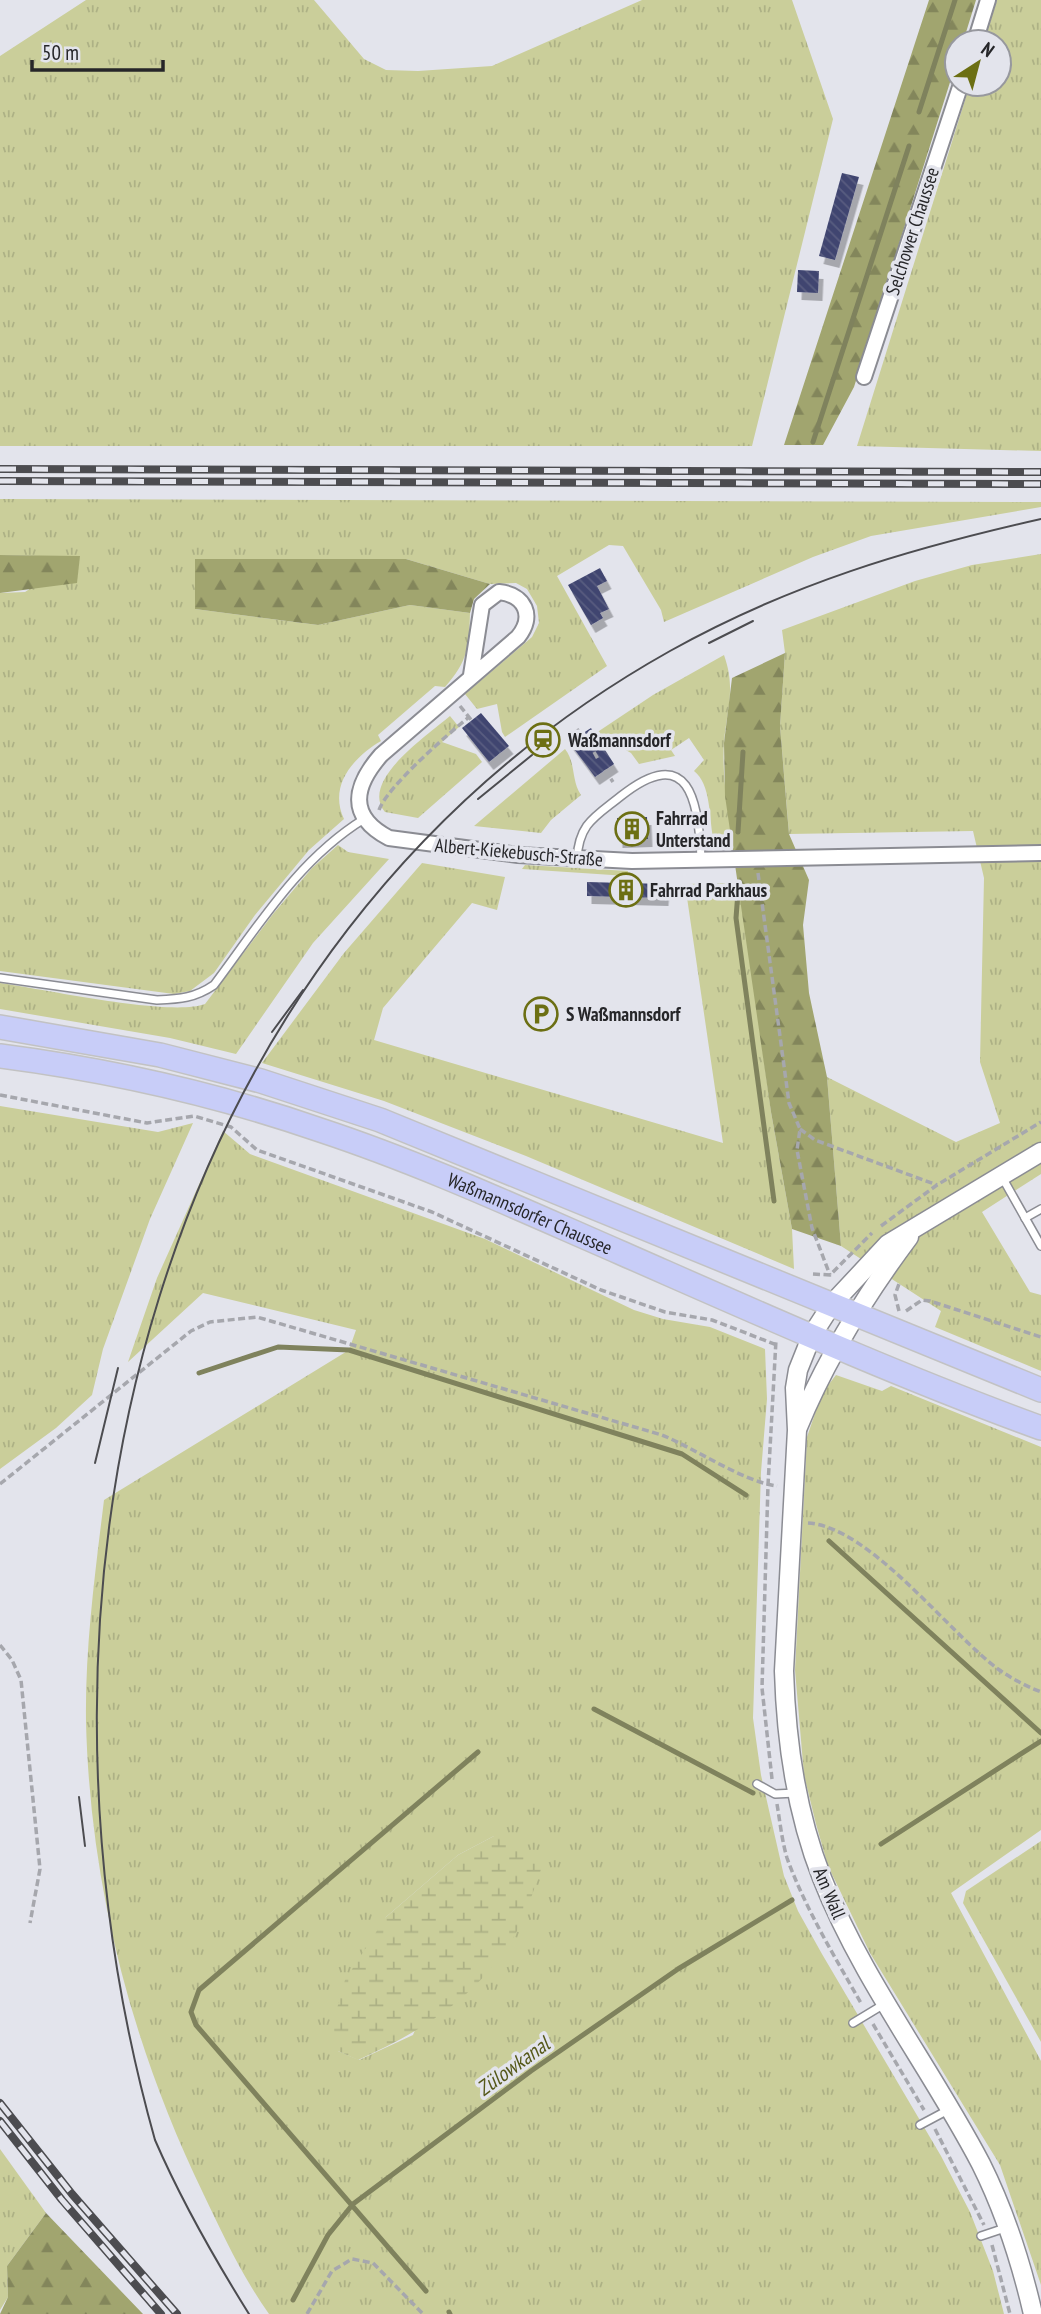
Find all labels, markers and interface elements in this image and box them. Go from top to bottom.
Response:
scale bar [32,28,163,72]
north arrow [943,28,1013,98]
text: N [977,37,999,62]
text: 50 m [42,39,79,66]
street label: Selchower Chaussee [880,164,944,298]
station icon: Waßmannsdorf [524,721,562,759]
place label: Waßmannsdorf [567,728,671,752]
place label: Fahrrad Unterstand [656,806,731,852]
building icon: Fahrrad Unterstand [613,810,651,848]
street label: Albert-Kiekebusch-Straße [434,833,604,871]
building icon: Fahrrad Parkhaus [607,871,645,909]
place label: Fahrrad Parkhaus [650,878,767,902]
parking icon: S Waßmannsdorf [522,995,560,1033]
place label: S Waßmannsdorf [566,1002,681,1026]
street label: Waßmannsdorfer Chaussee [444,1167,616,1260]
street label: Am Wall [808,1864,852,1923]
water label: Zülowkanal [471,2029,556,2101]

